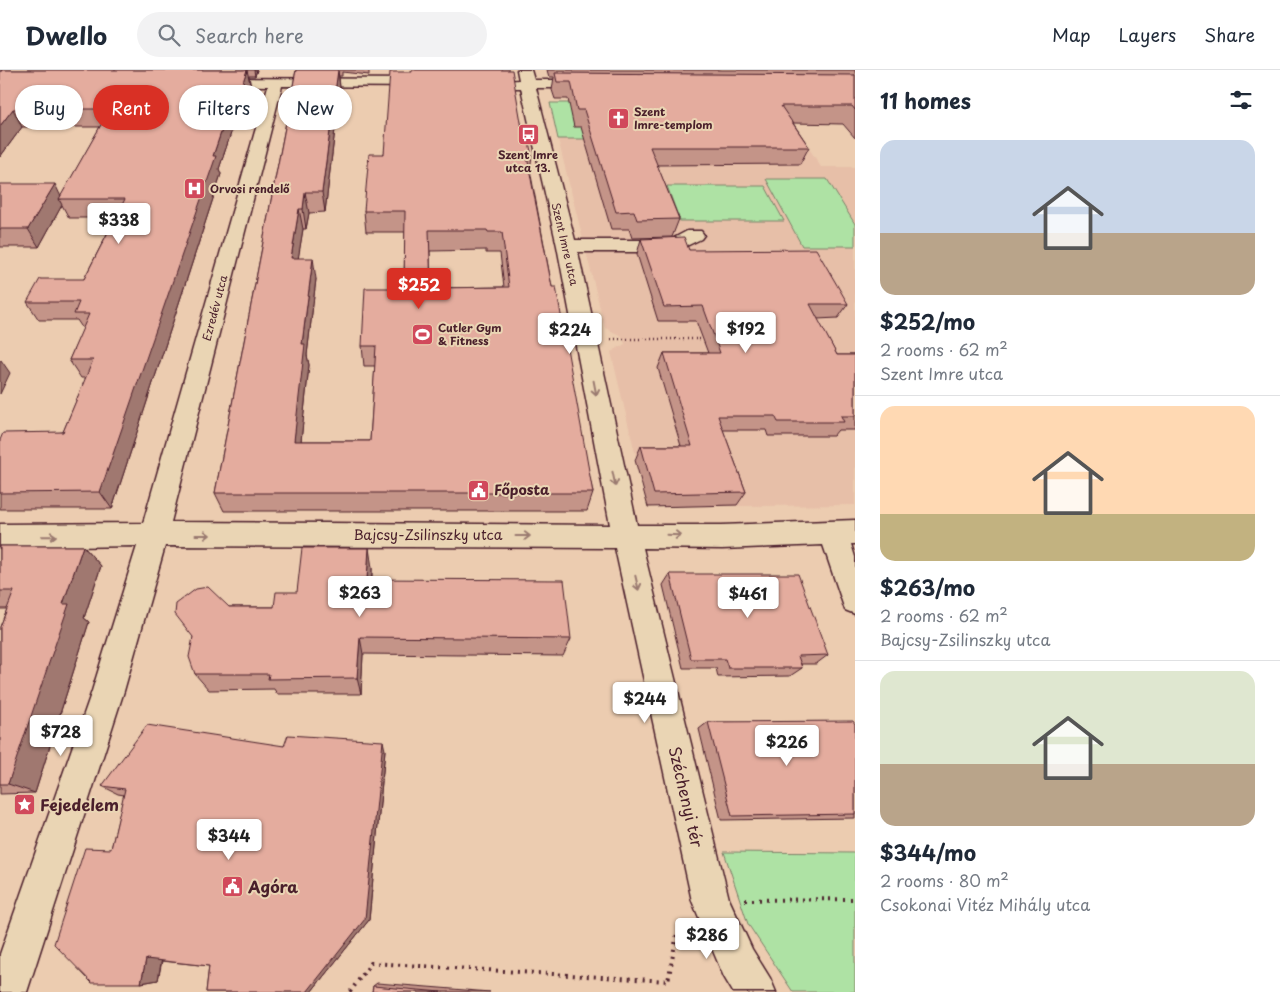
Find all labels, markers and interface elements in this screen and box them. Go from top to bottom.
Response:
search box [137,12,487,57]
text: Dwello [25,17,107,53]
icon: search [155,21,183,49]
text: Search here [195,21,304,49]
text: Map [1052,21,1091,48]
text: Layers [1119,21,1176,48]
text: Share [1204,21,1255,48]
text: 11 homes [880,84,971,116]
chip: Buy [15,85,83,130]
chip: Rent [93,85,169,130]
chip: Filters [179,85,268,130]
chip: New [278,85,352,130]
icon: filters [1227,86,1255,114]
place label: Szent Imre-templom [634,103,712,133]
church icon: Szent Imre-templom [606,106,630,130]
bus stop icon: Szent Imre utca 13. [516,122,540,146]
place label: Szent Imre utca 13. [498,146,558,176]
icon: home [1023,173,1113,263]
hospital icon: Orvosi rendelő [182,177,206,201]
place label: Orvosi rendelő [210,180,290,197]
street label: Szent Imre utca [548,201,583,287]
pin: $338 [89,202,149,245]
text: $338 [98,207,140,231]
pin: $252 [389,268,449,310]
text: $252 [398,272,440,296]
street label: Ezredév utca [198,273,232,343]
text: $252/mo [880,305,975,337]
pin: $224 [540,312,600,355]
pin: $192 [716,312,776,354]
text: $192 [727,316,765,340]
text: $224 [549,317,591,341]
place label: Cutler Gym & Fitness [438,319,502,349]
sports icon: Cutler Gym & Fitness [410,322,434,346]
text: 2 rooms · 62 m² [880,337,1008,361]
text: Szent Imre utca [880,361,1003,385]
one-way arrow [591,379,600,395]
icon: home [1023,438,1113,528]
one-way arrow [609,470,619,486]
public building icon: Főposta [466,478,490,502]
place label: Főposta [494,479,550,500]
street label: Bajcsy-Zsilinszky utca [353,524,503,545]
one-way arrow [194,530,210,539]
one-way arrow [40,531,56,541]
one-way arrow [514,531,530,541]
one-way arrow [666,531,682,540]
text: $263/mo [880,571,975,603]
one-way arrow [633,575,642,591]
pin: $263 [330,576,390,618]
pin: $461 [718,576,778,619]
text: $263 [339,580,381,604]
text: $461 [729,581,767,605]
text: 2 rooms · 62 m² [880,603,1008,627]
text: Bajcsy-Zsilinszky utca [880,627,1050,651]
pin: $244 [615,682,675,724]
text: $244 [624,686,666,710]
icon: home [1023,703,1113,793]
pin: $728 [31,714,91,757]
text: $728 [41,719,81,743]
pin: $226 [757,724,817,767]
text: $226 [766,729,808,753]
street label: Széchenyi tér [664,744,710,850]
place label: Fejedelem [40,792,119,816]
place icon: Fejedelem [12,793,36,817]
pin: $344 [199,818,259,861]
text: $344 [208,823,250,847]
text: $344/mo [880,836,976,868]
text: 2 rooms · 80 m² [880,868,1009,892]
place label: Agóra [247,874,298,898]
public building icon: Agóra [220,875,244,899]
text: Csokonai Vitéz Mihály utca [880,892,1090,916]
pin: $286 [677,918,737,960]
text: $286 [686,922,728,946]

